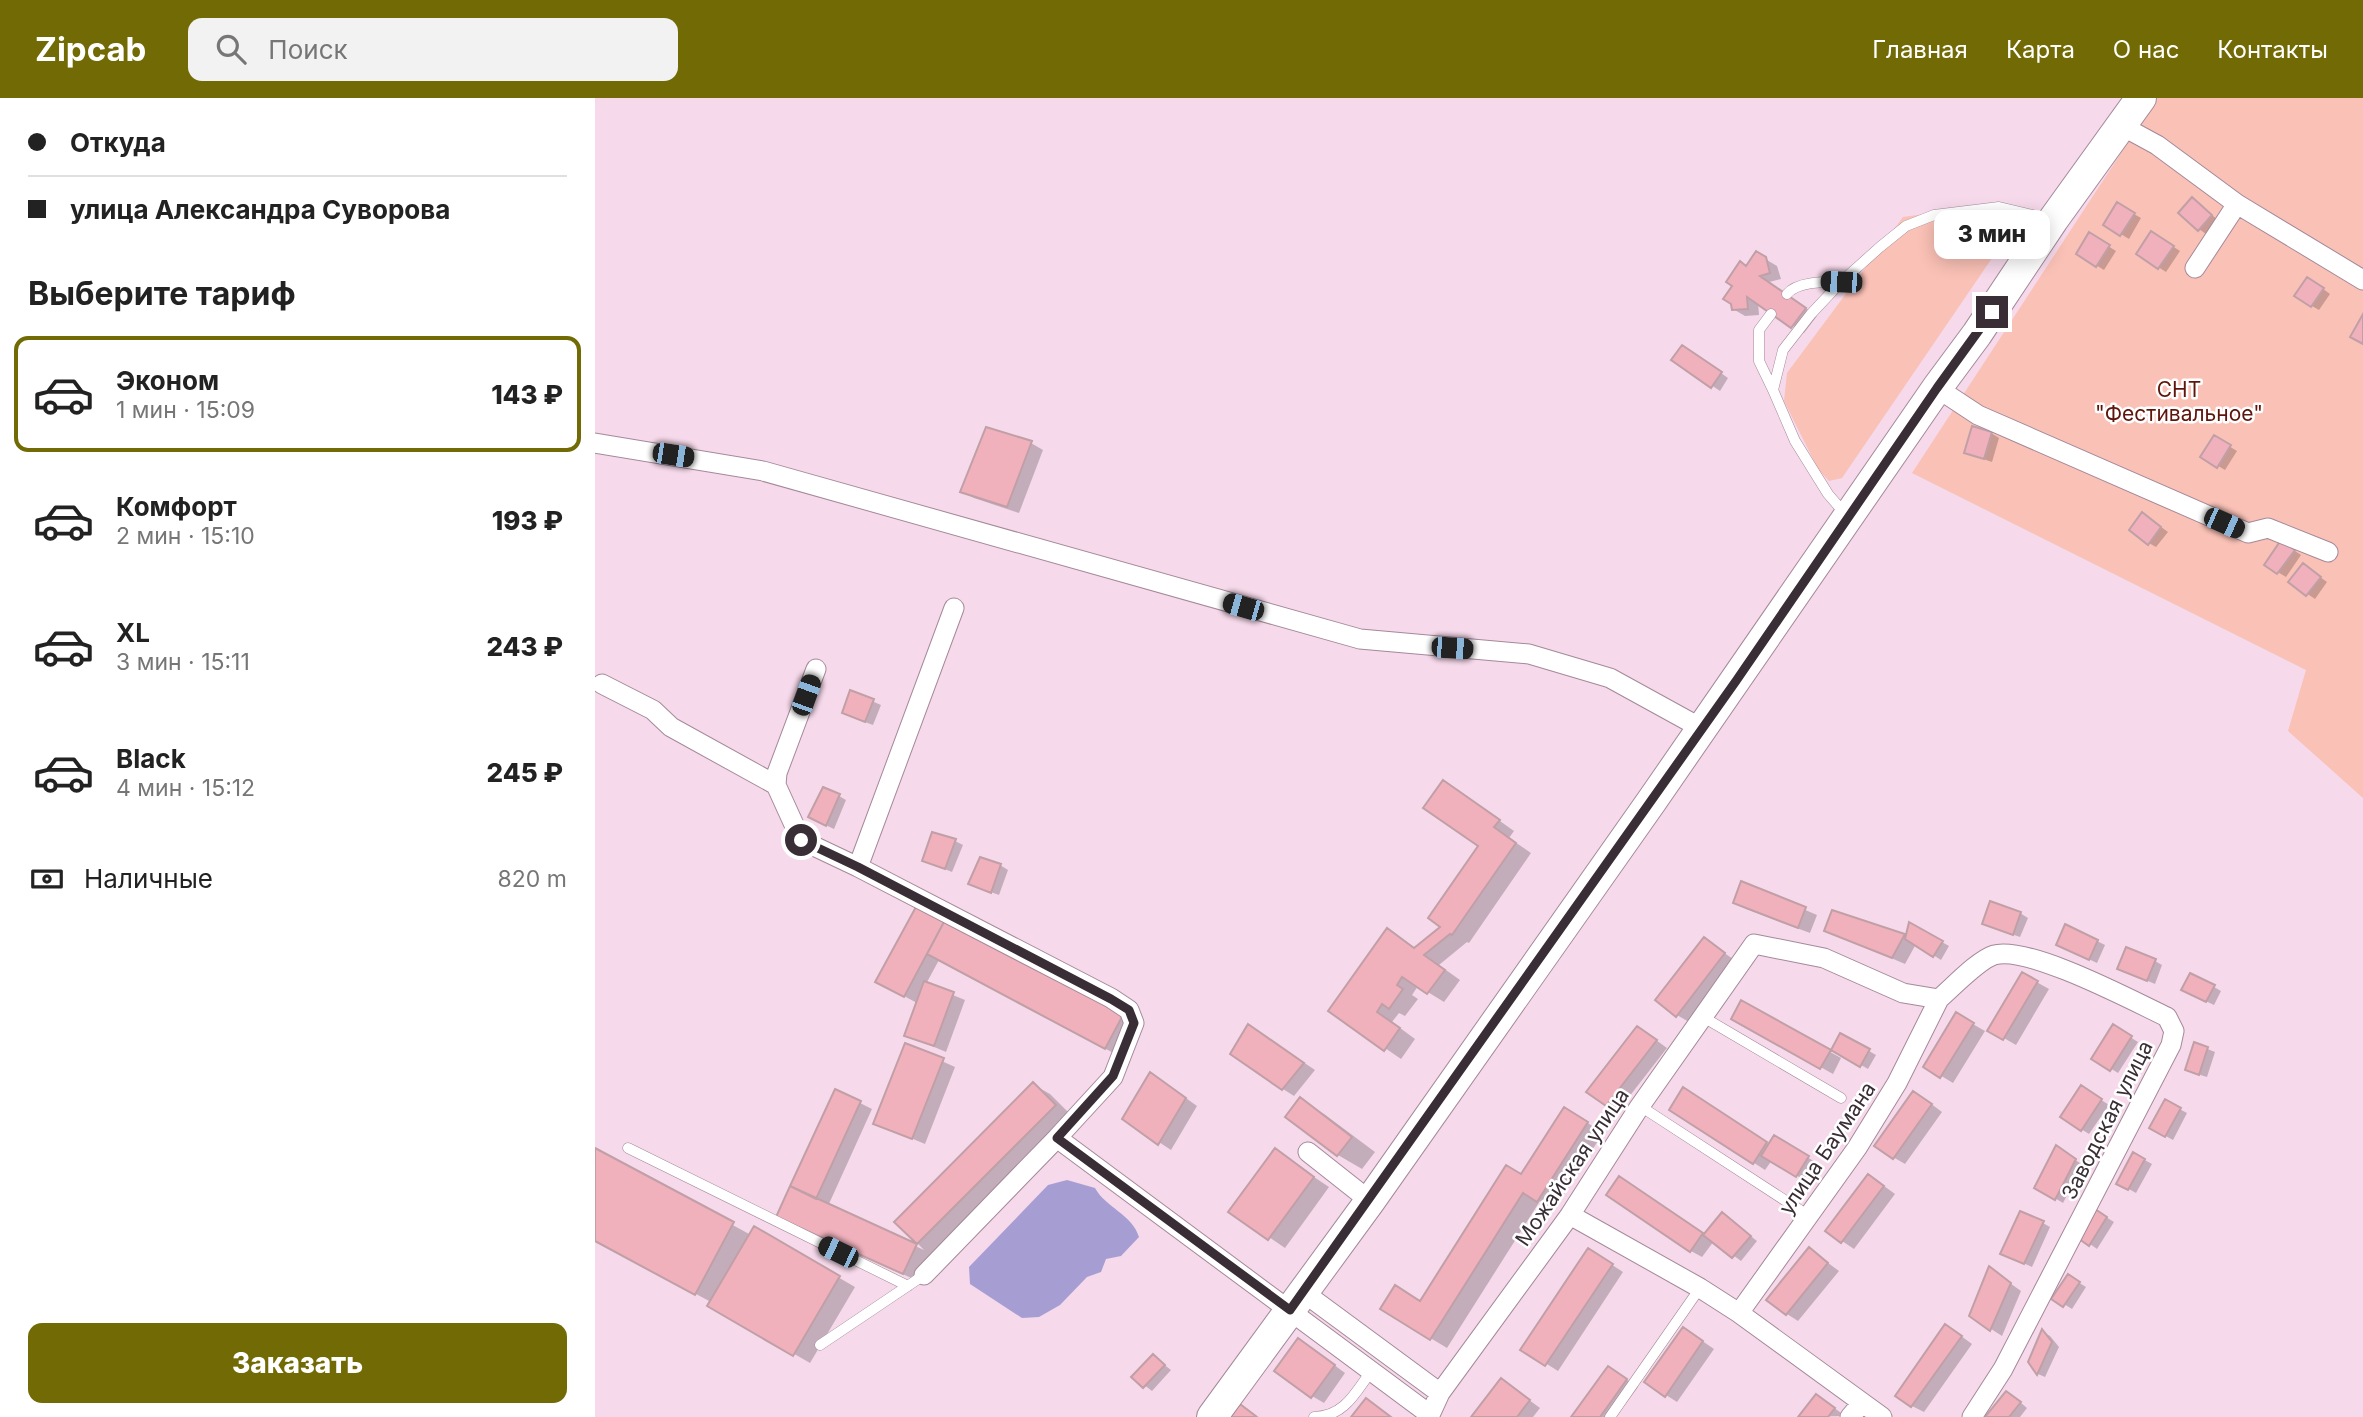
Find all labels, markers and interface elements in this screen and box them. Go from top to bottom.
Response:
search box [188,18,678,81]
text: Zipcab [35,29,146,69]
icon: search [212,30,250,68]
text: Поиск [268,34,348,65]
text: Главная [1872,35,1968,64]
text: Карта [2006,35,2075,64]
text: О нас [2113,35,2179,64]
text: Контакты [2217,35,2328,64]
text: Откуда [70,127,166,158]
text: улица Александра Суворова [70,194,450,225]
callout: 3 мин [1934,211,2050,260]
text: 3 мин [1958,220,2026,248]
car [1820,271,1863,293]
text: Выберите тариф [28,274,296,313]
route end [1976,296,2008,328]
icon: car [32,363,95,426]
text: Эконом [116,365,219,396]
park label: СНТ "Фестивальное" [2095,377,2263,426]
text: 143 ₽ [491,379,563,410]
text: 1 мин · 15:09 [116,396,255,424]
car [651,441,696,469]
icon: car [32,489,95,552]
text: Комфорт [116,491,237,522]
text: 193 ₽ [492,505,563,536]
car [2201,505,2248,541]
text: 2 мин · 15:10 [116,522,255,550]
car [1220,591,1267,623]
icon: car [32,615,95,678]
text: XL [116,617,150,648]
text: 243 ₽ [486,631,563,662]
car [1431,636,1474,660]
text: 3 мин · 15:11 [116,648,250,676]
car [789,672,824,718]
icon: car [32,741,95,804]
text: Black [116,743,186,774]
text: 245 ₽ [487,757,563,788]
text: 4 мин · 15:12 [116,774,255,802]
route start [785,824,817,856]
icon: cash [28,860,66,898]
text: Наличные [84,863,213,894]
text: 820 m [498,865,567,893]
street label: Заводская улица [2056,1036,2158,1204]
street label: улица Баумана [1773,1077,1881,1219]
street label: Можайская улица [1510,1083,1634,1251]
car [815,1233,862,1271]
button: Заказать [28,1323,567,1403]

